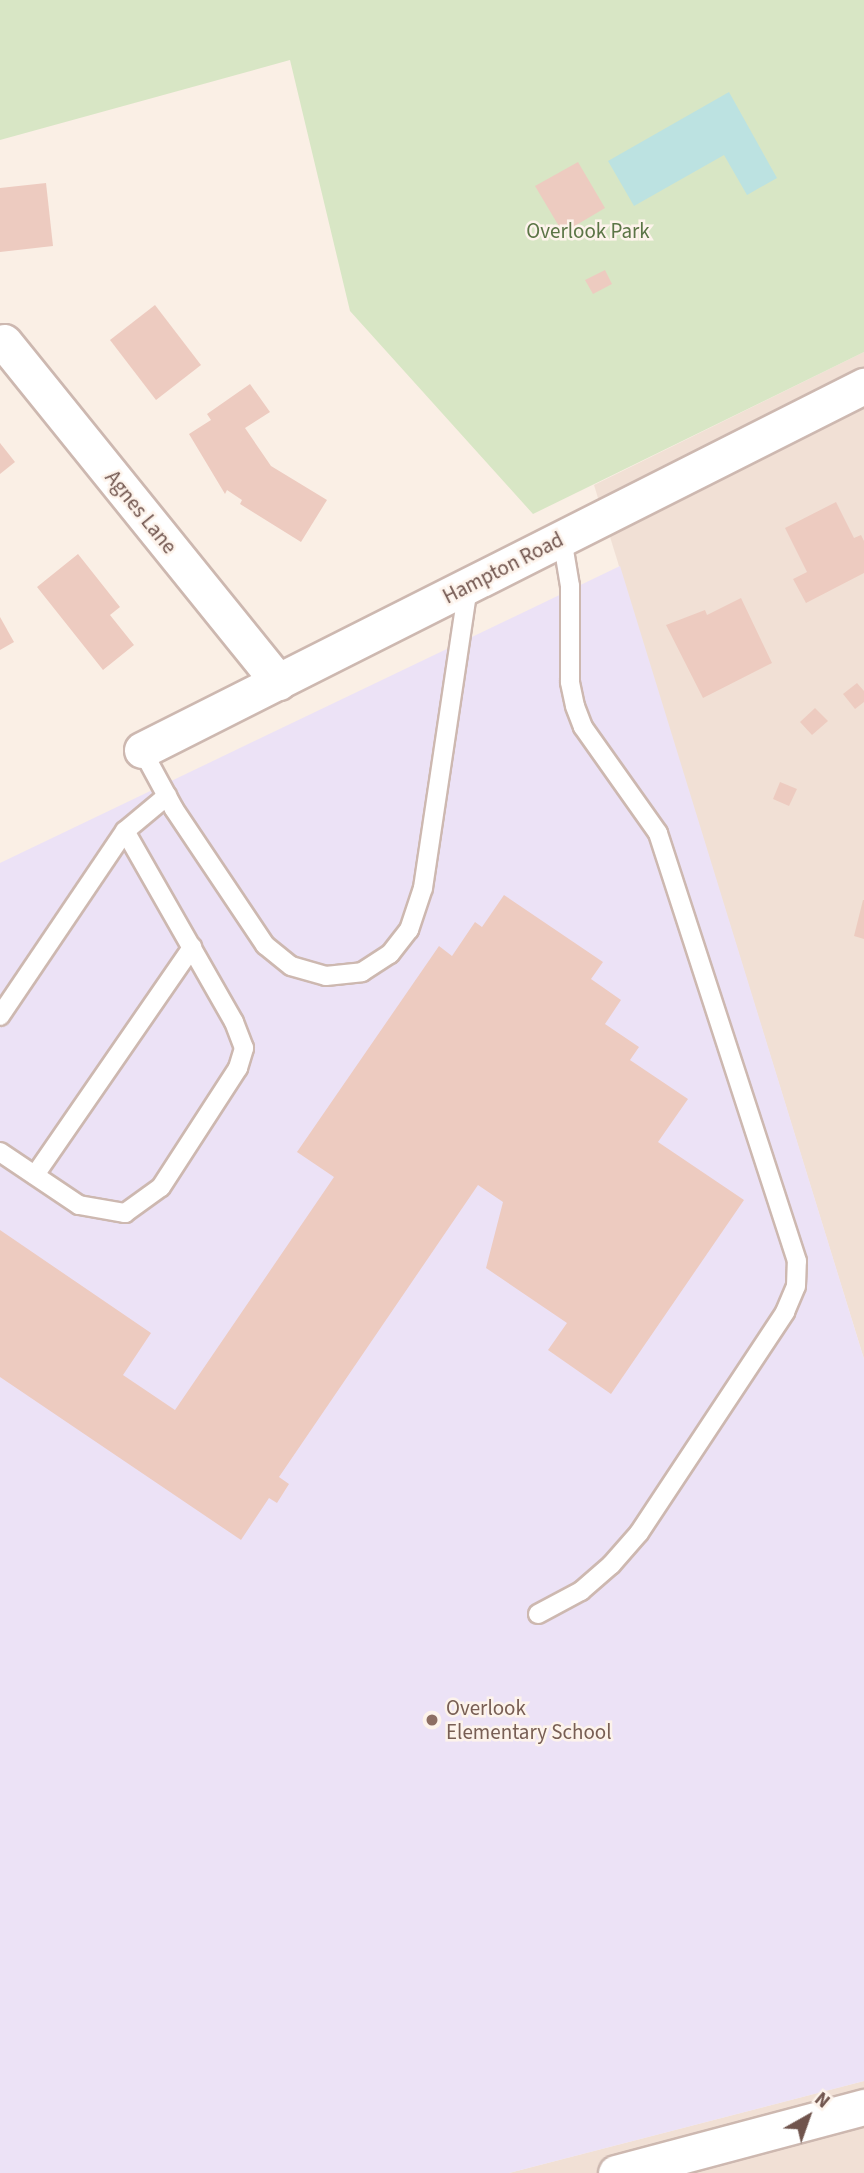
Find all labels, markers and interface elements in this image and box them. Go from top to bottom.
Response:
park label: Overlook Park [526,218,650,244]
street label: Agnes Lane [100,465,182,559]
street label: Hampton Road [439,527,567,609]
place label: Overlook Elementary School [446,1695,612,1745]
marker: Overlook Elementary School [424,1712,440,1728]
north arrow [773,2082,843,2152]
text: N [808,2086,835,2115]

